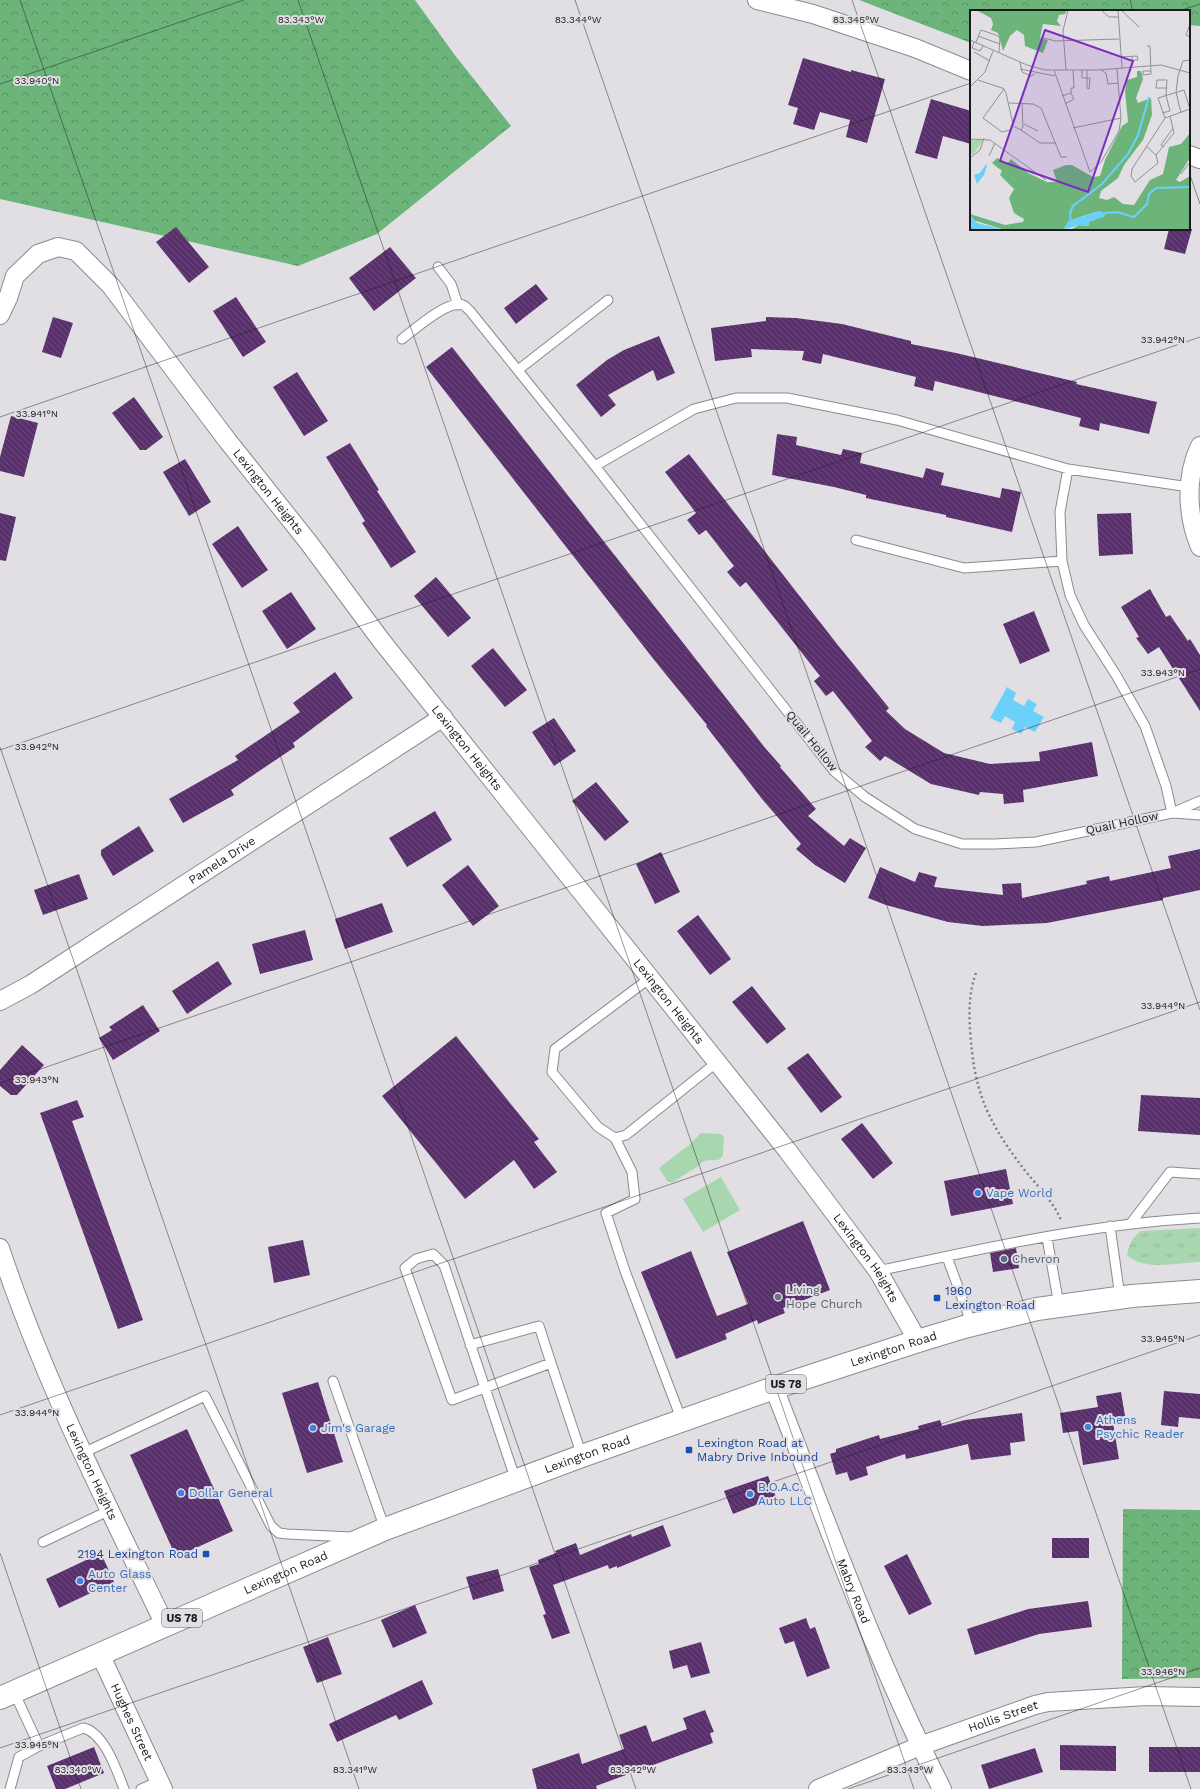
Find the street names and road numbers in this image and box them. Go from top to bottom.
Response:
street label: Lexington Heights [230,447,306,537]
street label: Lexington Heights [429,703,505,793]
street label: Quail Hollow [783,708,841,774]
street label: Quail Hollow [1084,808,1160,838]
street label: Pamela Drive [186,834,258,887]
street label: Lexington Heights [631,956,707,1047]
street label: Lexington Heights [830,1211,901,1305]
street label: Lexington Road [849,1329,939,1370]
road number: US 78 [766,1375,806,1393]
street label: Lexington Heights [63,1421,120,1522]
street label: Lexington Road [542,1433,632,1476]
street label: Lexington Road [242,1548,330,1597]
street label: Mabry Road [834,1557,873,1626]
road number: US 78 [162,1609,202,1627]
street label: Hughes Street [108,1681,156,1763]
street label: Hollis Street [966,1698,1039,1735]

